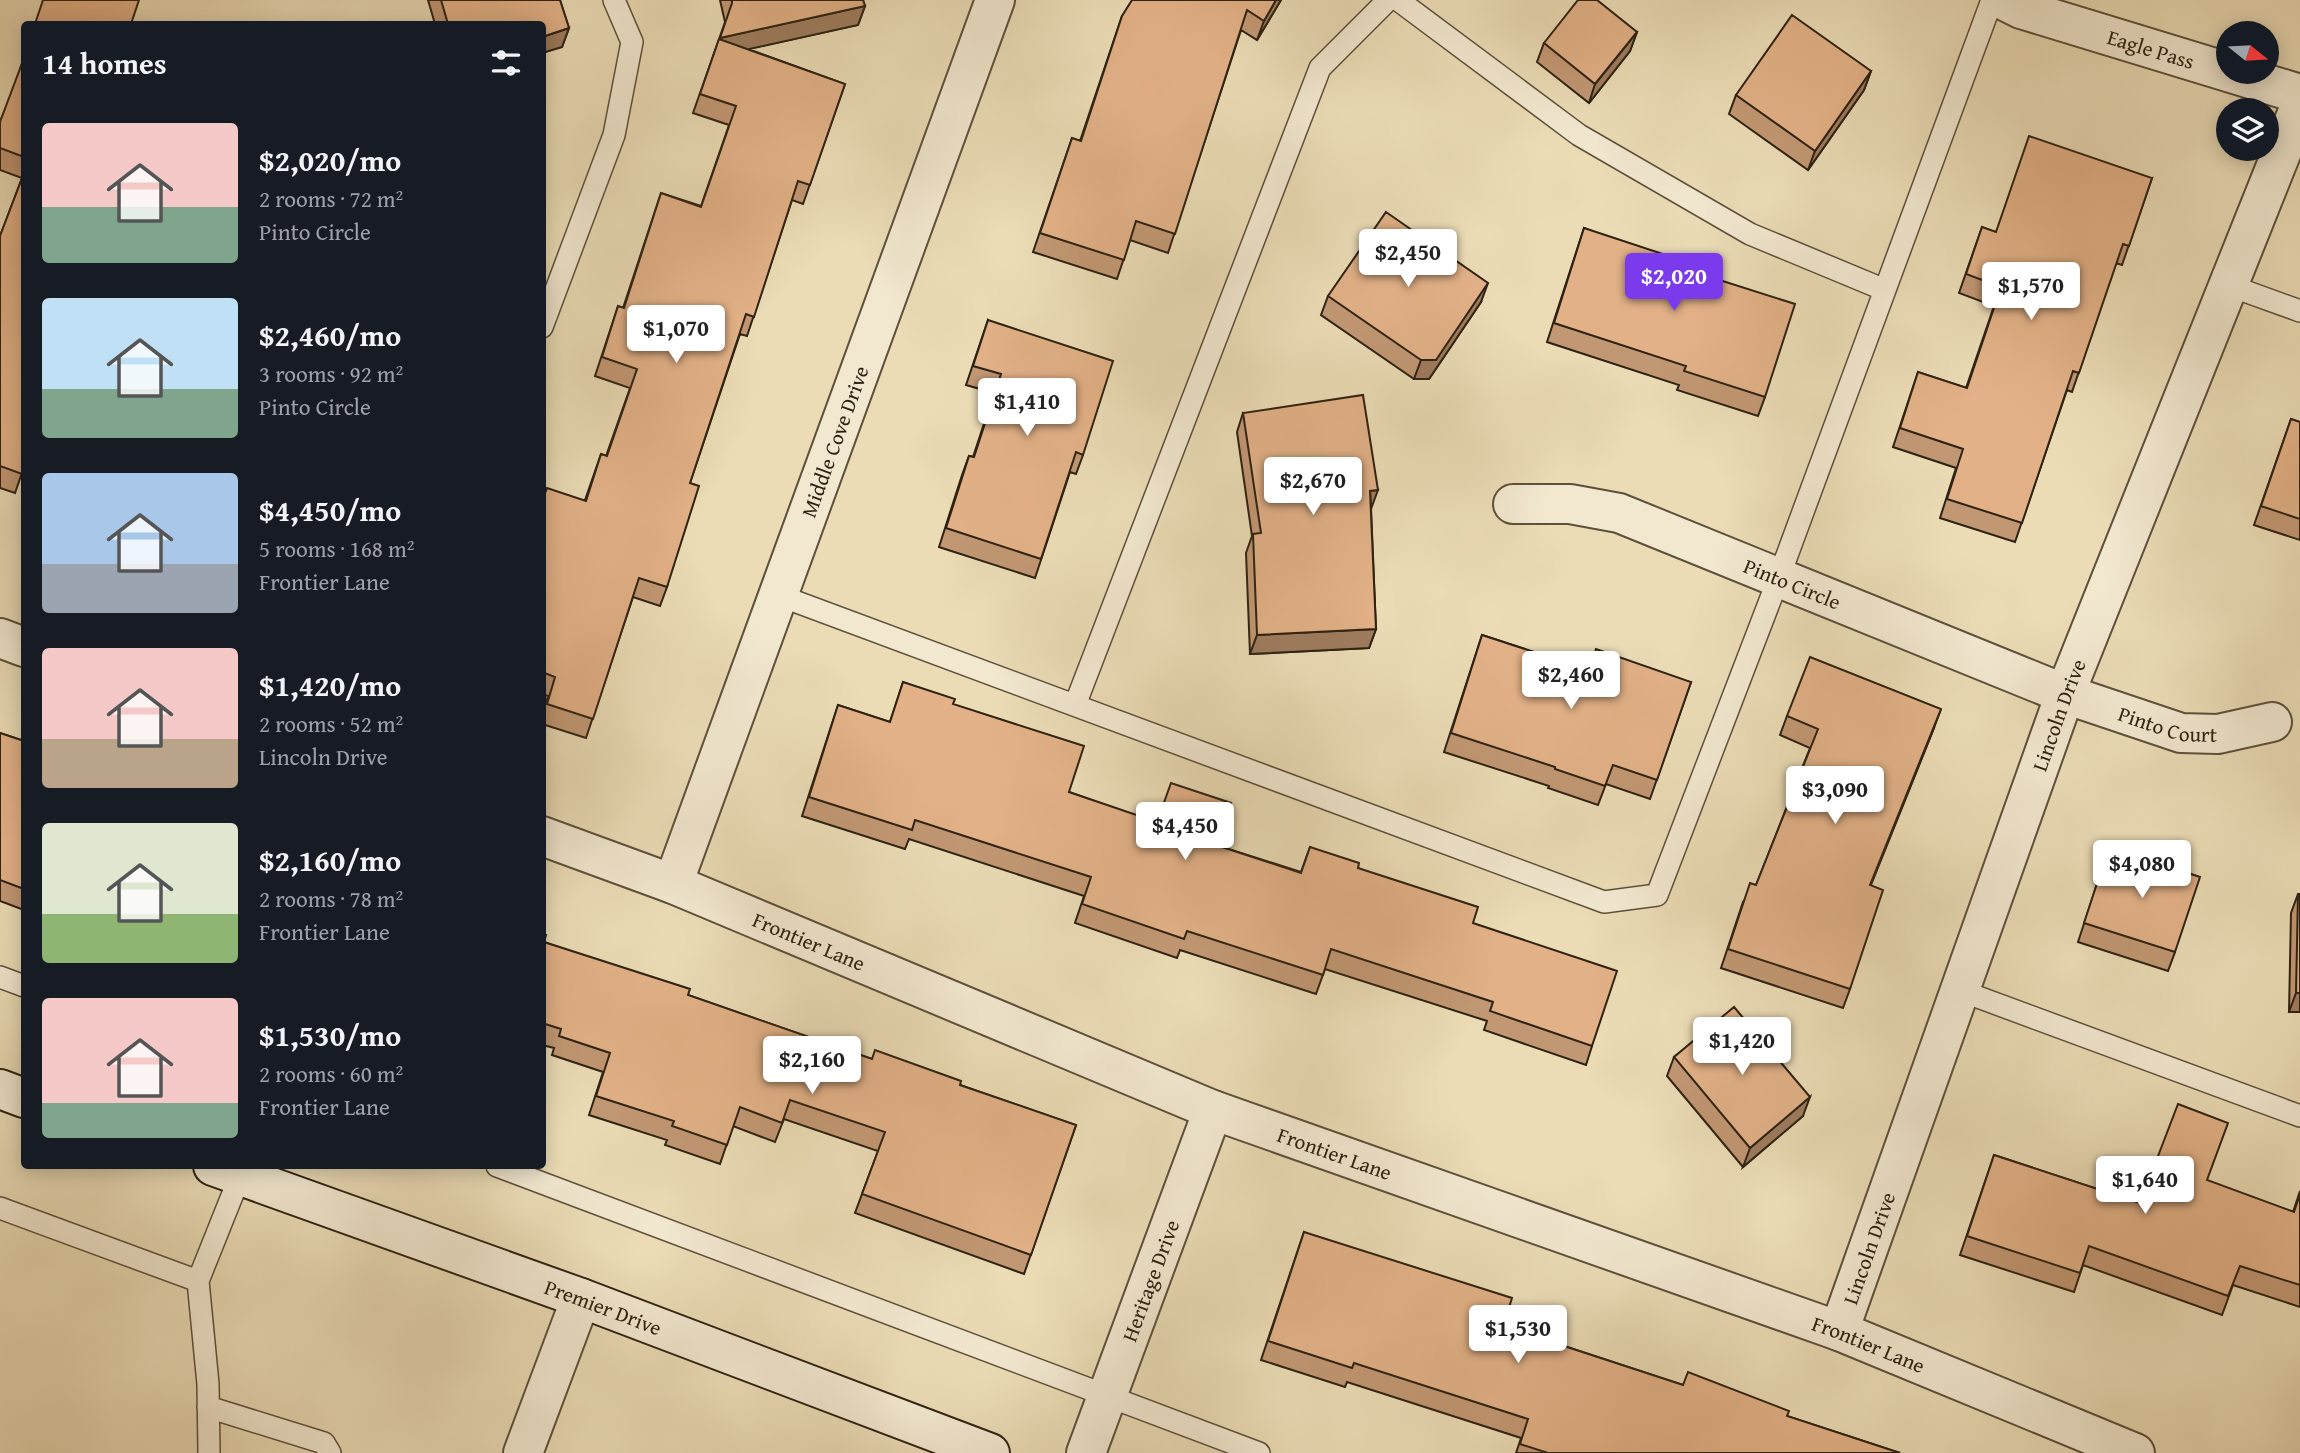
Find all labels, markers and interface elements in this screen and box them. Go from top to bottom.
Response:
street label: Eagle Pass [2104,21,2198,76]
north arrow [2216,21,2278,84]
map controls [2216,21,2279,161]
text: 14 homes [42,41,167,85]
icon: filters [487,44,525,82]
button: layers [2216,98,2279,161]
text: $2,020/mo [259,138,401,182]
icon: home [98,151,182,235]
text: 2 rooms · 72 m² [259,182,403,215]
text: Pinto Circle [259,215,371,248]
pin: $2,450 [1351,230,1465,289]
text: $2,450 [1375,235,1441,268]
pin: $2,020 [1617,254,1731,313]
text: $2,020 [1641,259,1707,292]
pin: $1,570 [1974,262,2088,322]
text: $1,570 [1998,268,2064,301]
pin: $1,070 [619,306,733,365]
text: $1,070 [643,311,709,344]
text: $2,460/mo [259,313,401,357]
icon: home [98,326,182,410]
text: 3 rooms · 92 m² [259,357,403,390]
street label: Middle Cove Drive [792,361,876,522]
pin: $1,410 [970,378,1084,438]
text: $1,410 [994,384,1060,417]
text: Pinto Circle [259,390,371,423]
pin: $2,670 [1256,458,1370,517]
text: $2,670 [1280,463,1346,496]
text: $4,450/mo [259,488,401,532]
icon: home [98,501,182,585]
text: 5 rooms · 168 m² [259,532,414,565]
street label: Pinto Circle [1739,550,1846,617]
text: Frontier Lane [259,565,390,598]
pin: $2,460 [1514,652,1628,711]
street label: Lincoln Drive [2023,654,2093,775]
text: $2,460 [1538,657,1604,690]
text: $1,420/mo [259,663,401,707]
icon: home [98,676,182,760]
street label: Pinto Court [2114,698,2218,749]
text: 2 rooms · 52 m² [259,707,403,740]
text: Lincoln Drive [259,740,388,773]
pin: $3,090 [1778,766,1892,826]
text: $3,090 [1802,772,1868,805]
pin: $4,450 [1128,802,1242,862]
text: $4,450 [1152,808,1218,841]
text: $2,160/mo [259,838,401,882]
pin: $4,080 [2085,841,2199,900]
text: $4,080 [2109,846,2175,879]
icon: home [98,851,182,935]
text: 2 rooms · 78 m² [259,882,403,915]
street label: Frontier Lane [748,904,870,978]
text: Frontier Lane [259,915,390,948]
text: $1,530/mo [259,1013,401,1057]
pin: $1,420 [1685,1018,1799,1077]
text: $1,420 [1709,1023,1775,1056]
icon: home [98,1026,182,1110]
pin: $2,160 [755,1036,869,1096]
text: $2,160 [779,1042,845,1075]
text: 2 rooms · 60 m² [259,1057,403,1090]
text: Frontier Lane [259,1090,390,1123]
street label: Frontier Lane [1273,1118,1396,1188]
pin: $1,640 [2088,1156,2202,1216]
text: $1,640 [2112,1162,2178,1195]
street label: Lincoln Drive [1834,1187,1903,1309]
street label: Heritage Drive [1113,1215,1187,1346]
street label: Premier Drive [541,1271,667,1343]
pin: $1,530 [1461,1306,1575,1365]
street label: Frontier Lane [1808,1307,1930,1380]
text: $1,530 [1485,1311,1551,1344]

